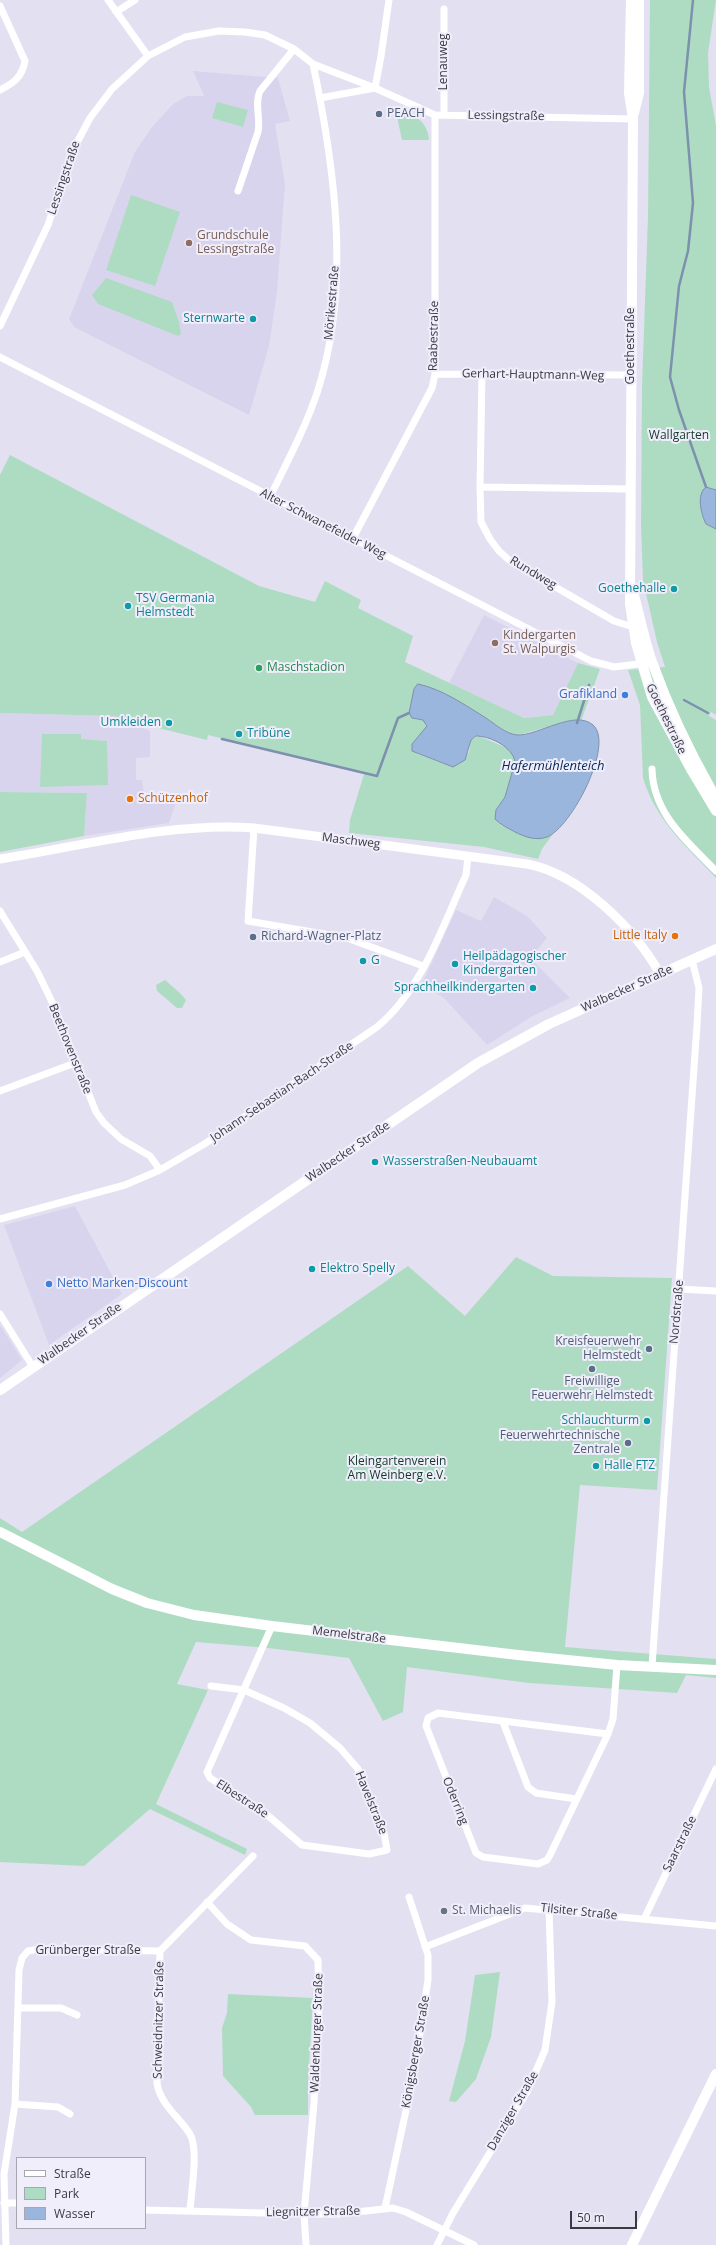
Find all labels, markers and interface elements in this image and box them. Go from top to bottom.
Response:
street label: Lenauweg [437,34,451,90]
place label: PEACH [387,107,425,121]
street label: Lessingstraße [467,108,545,124]
marker: PEACH [374,109,384,119]
street label: Lessingstraße [45,139,83,217]
place label: Grundschule Lessingstraße [197,229,274,257]
marker: Grundschule Lessingstraße [184,238,194,248]
street label: Mörikestraße [322,265,342,341]
street label: Raabestraße [426,301,442,371]
street label: Goethestraße [624,308,638,384]
place label: Sternwarte [183,312,245,326]
marker: Sternwarte [248,314,258,324]
street label: Gerhart-Hauptmann-Weg [462,367,604,383]
park label: Wallgarten [649,429,709,443]
street label: Alter Schwanefelder Weg [258,486,388,562]
street label: Rundweg [507,553,559,593]
place label: Goethehalle [598,582,666,596]
marker: Goethehalle [669,584,679,594]
place label: TSV Germania Helmstedt [136,592,215,620]
marker: TSV Germania Helmstedt [123,601,133,611]
place label: Kindergarten St. Walpurgis [503,629,576,657]
marker: Kindergarten St. Walpurgis [490,638,500,648]
place label: Maschstadion [267,661,345,675]
marker: Maschstadion [254,663,264,673]
street label: Goethestraße [643,681,689,757]
place label: Grafikland [559,688,617,702]
marker: Grafikland [620,690,630,700]
place label: Umkleiden [101,716,161,730]
marker: Umkleiden [164,718,174,728]
place label: Tribüne [247,727,290,741]
marker: Tribüne [234,729,244,739]
water label: Hafermühlenteich [502,758,604,774]
place label: Schützenhof [138,792,208,806]
marker: Schützenhof [125,794,135,804]
street label: Maschweg [321,830,381,852]
place label: Little Italy [613,929,667,943]
place label: Richard-Wagner-Platz [261,930,381,944]
marker: Little Italy [670,931,680,941]
marker: Richard-Wagner-Platz [248,932,258,942]
place label: Heilpädagogischer Kindergarten [463,950,566,978]
place label: G [371,954,380,968]
marker: G [358,956,368,966]
marker: Heilpädagogischer Kindergarten [450,959,460,969]
street label: Walbecker Straße [579,962,675,1016]
place label: Sprachheilkindergarten [394,981,525,995]
marker: Sprachheilkindergarten [528,983,538,993]
street label: Beethovenstraße [45,1002,95,1096]
street label: Johann-Sebastian-Bach-Straße [208,1039,356,1145]
street label: Walbecker Straße [303,1119,393,1185]
place label: Wasserstraßen-Neubauamt [383,1155,537,1169]
marker: Wasserstraßen-Neubauamt [370,1157,380,1167]
place label: Elektro Spelly [320,1262,395,1276]
marker: Elektro Spelly [307,1264,317,1274]
place label: Netto Marken-Discount [57,1277,188,1291]
marker: Netto Marken-Discount [44,1279,54,1289]
street label: Nordstraße [667,1279,687,1345]
street label: Walbecker Straße [36,1300,124,1368]
place label: Kreisfeuerwehr Helmstedt [555,1335,641,1363]
marker: Kreisfeuerwehr Helmstedt [644,1344,654,1354]
marker: Freiwillige Feuerwehr Helmstedt [587,1364,597,1374]
place label: Freiwillige Feuerwehr Helmstedt [531,1375,653,1403]
place label: Schlauchturm [561,1414,639,1428]
marker: Schlauchturm [642,1416,652,1426]
place label: Feuerwehrtechnische Zentrale [500,1429,620,1457]
marker: Feuerwehrtechnische Zentrale [623,1438,633,1448]
park label: Kleingartenverein Am Weinberg e.V. [348,1455,446,1483]
place label: Halle FTZ [604,1459,655,1473]
marker: Halle FTZ [591,1461,601,1471]
street label: Memelstraße [311,1623,387,1647]
street label: Havelstraße [352,1769,390,1837]
street label: Oderring [439,1775,471,1827]
street label: Elbestraße [213,1777,271,1821]
street label: Saarstraße [660,1814,700,1874]
street label: Tilsiter Straße [540,1901,618,1923]
place label: St. Michaelis [452,1904,521,1918]
marker: St. Michaelis [439,1906,449,1916]
street label: Grünberger Straße [35,1944,141,1958]
street label: Schweidnitzer Straße [151,1961,167,2079]
street label: Waldenburger Straße [308,1973,326,2093]
street label: Königsberger Straße [399,1995,433,2109]
street label: Danziger Straße [484,2069,542,2153]
legend [16,2157,146,2229]
text: Straße [54,2165,91,2182]
text: Park [54,2185,79,2202]
scale bar [572,2203,639,2229]
street label: Liegnitzer Straße [266,2204,360,2220]
text: Wasser [54,2205,95,2222]
text: 50 m [577,2209,605,2226]

